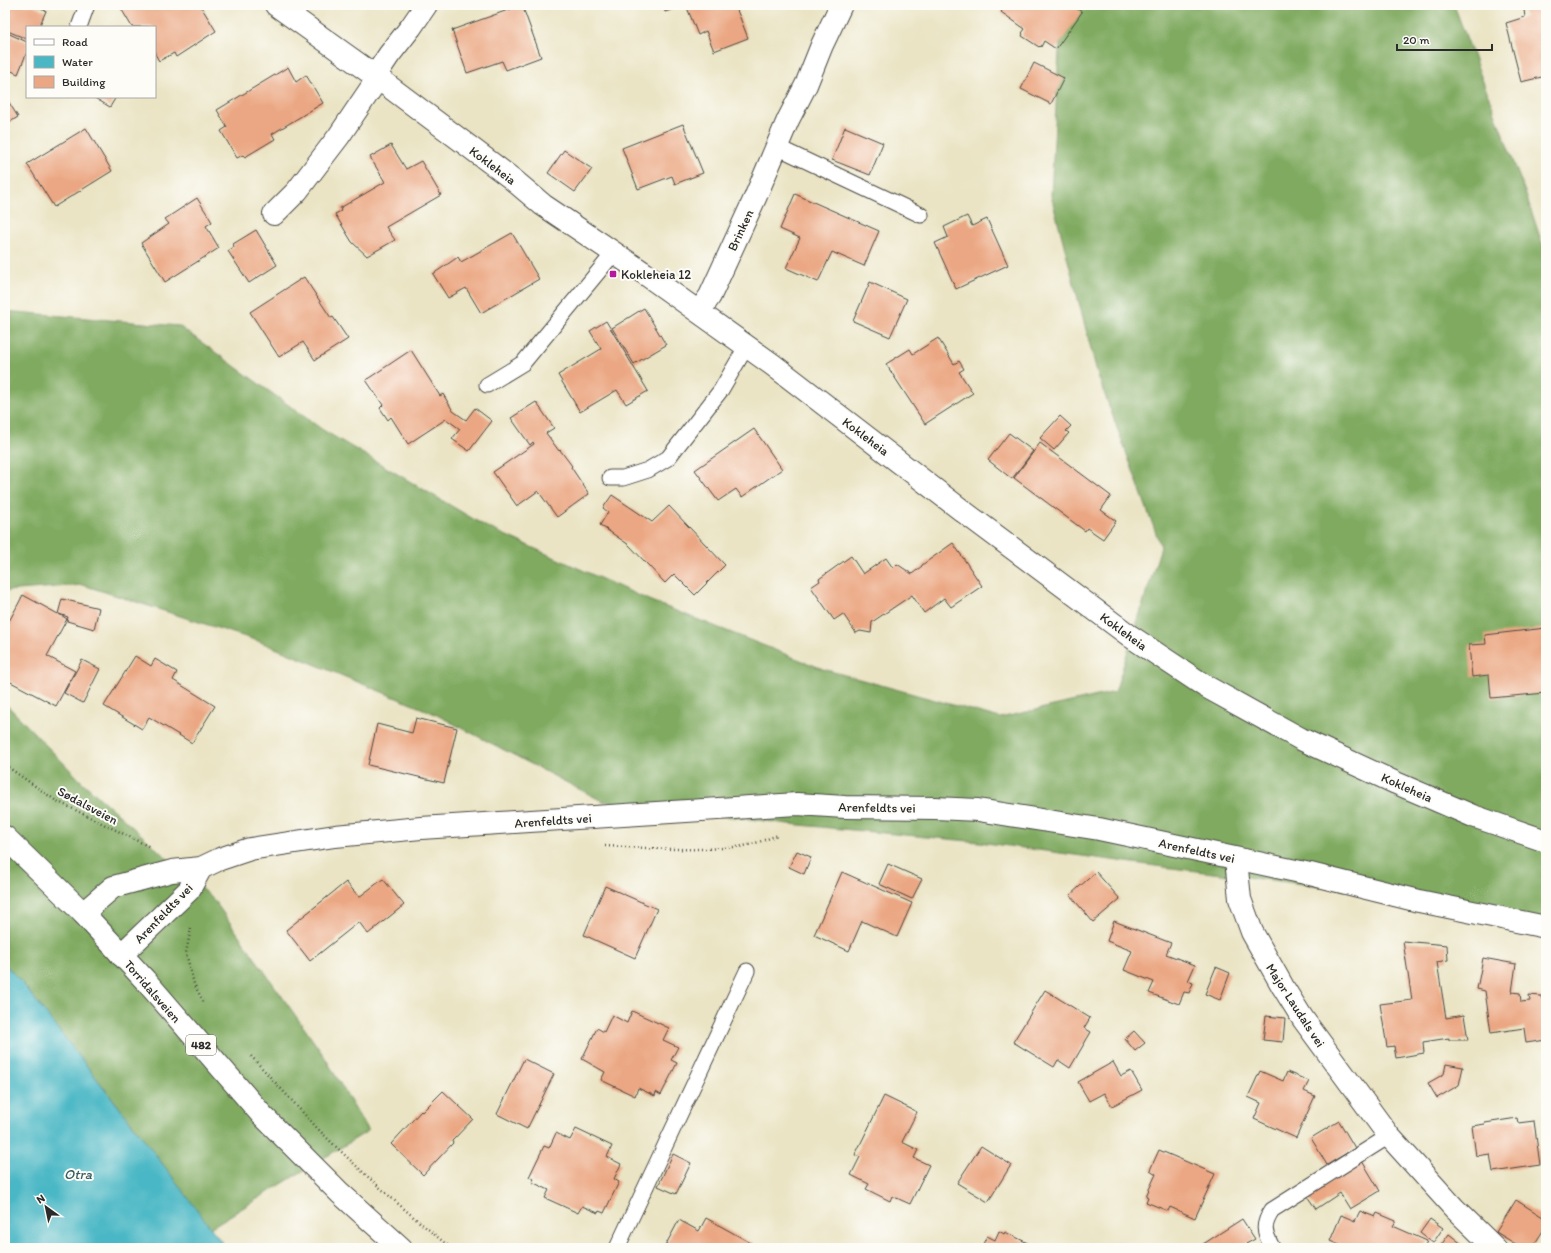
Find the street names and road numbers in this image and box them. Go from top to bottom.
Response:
street label: Kokleheia [466,143,519,188]
street label: Brinken [724,206,757,253]
street label: Kokleheia [839,414,892,459]
street label: Kokleheia [1097,609,1151,654]
street label: Kokleheia [1379,770,1435,806]
street label: Sødalsveien [55,783,121,828]
street label: Arenfeldts vei [838,799,916,816]
street label: Arenfeldts vei [514,810,592,831]
street label: Arenfeldts vei [1157,835,1236,866]
street label: Arenfeldts vei [131,880,196,946]
street label: Torridalsveien [121,957,184,1026]
street label: Major Laudals vei [1263,961,1328,1050]
road number: 482 [186,1035,216,1055]

